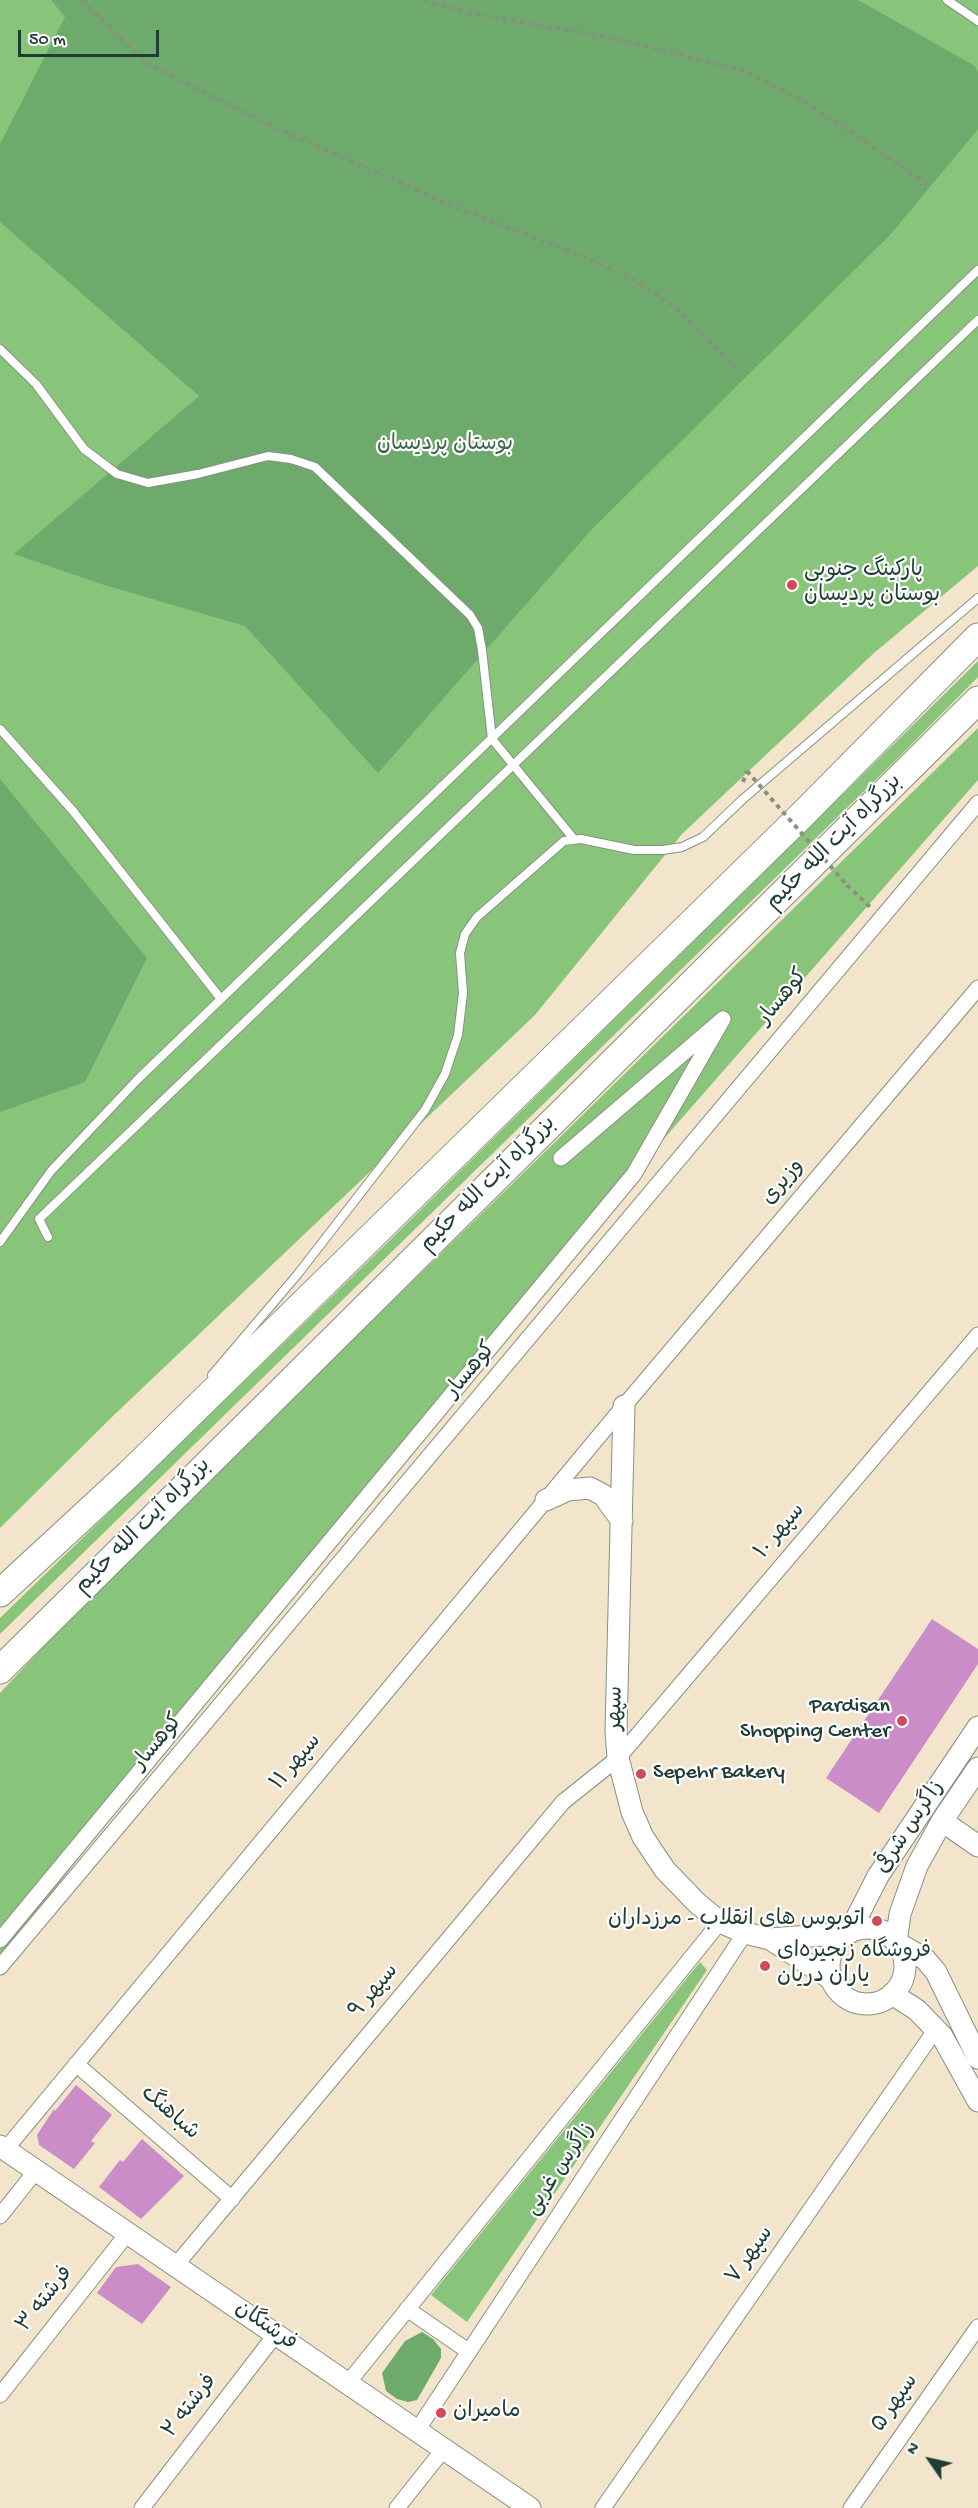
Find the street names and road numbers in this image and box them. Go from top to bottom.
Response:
street label: بزرگراه آیت الله حکیم [762,770,908,916]
street label: کوهسار [753,964,815,1032]
street label: بزرگراه آیت الله حکیم [416,1112,562,1258]
street label: وزیری [757,1155,811,1211]
street label: کوهسار [441,1337,503,1405]
street label: بزرگراه آیت الله حکیم [71,1454,217,1600]
street label: سپهر ۱۰ [750,1499,812,1565]
street label: سپهر [603,1686,631,1730]
street label: کوهسار [128,1709,190,1777]
street label: سپهر ۱۱ [266,1729,328,1797]
street label: زاگرس شرقی [871,1776,951,1880]
street label: سپهر ۹ [345,1959,405,2025]
street label: شباهنگ [134,2081,204,2147]
street label: زاگرس غربی [520,2119,602,2221]
street label: سپهر ۷ [722,2222,780,2290]
street label: فرشته ۳ [12,2262,80,2338]
street label: فرشتگان [229,2296,301,2358]
street label: فرشته ۲ [158,2370,224,2444]
street label: سپهر ۵ [867,2370,925,2438]

